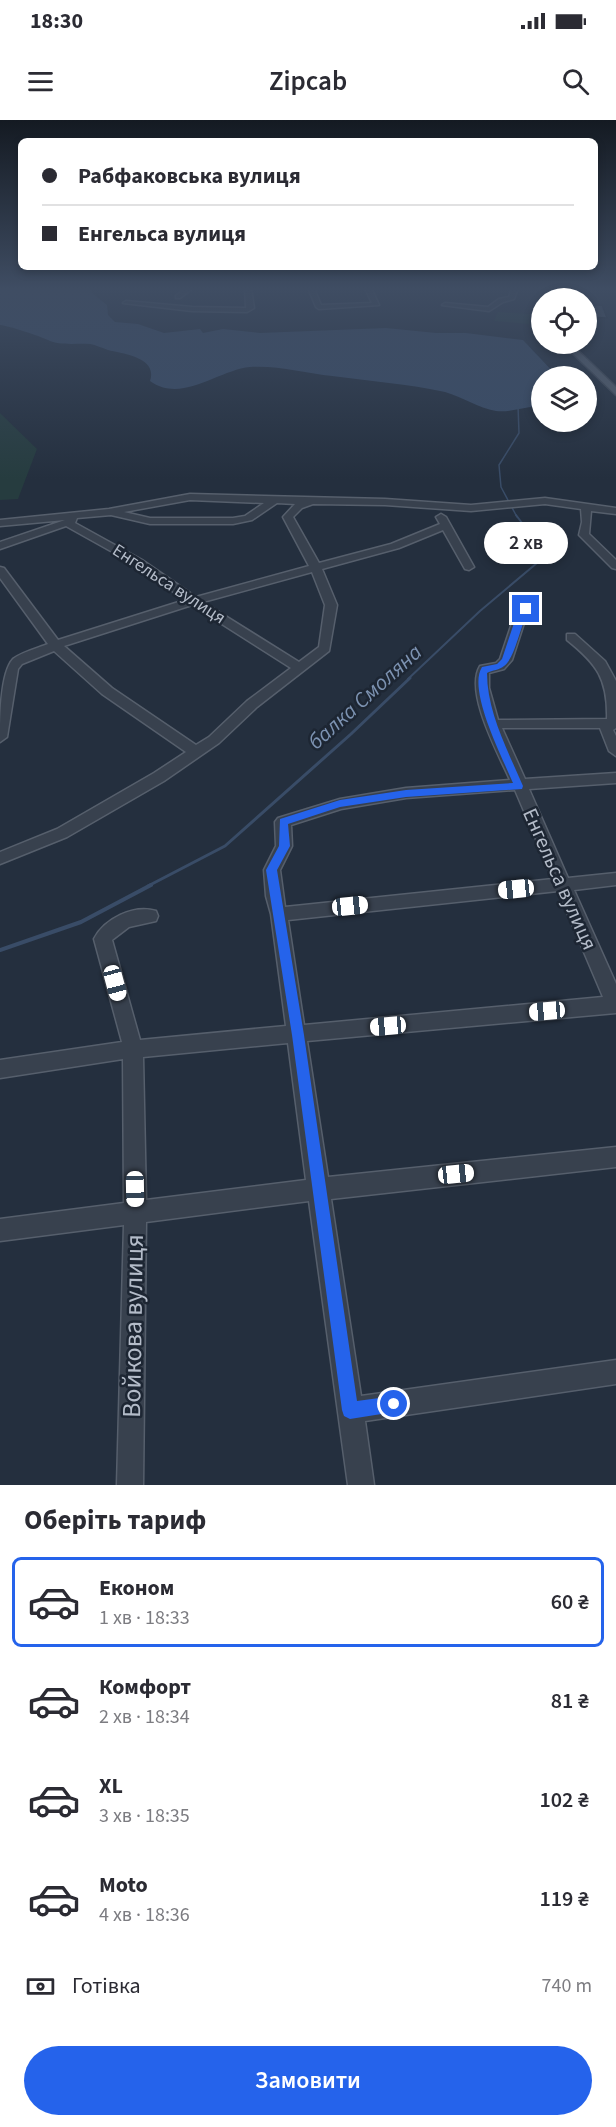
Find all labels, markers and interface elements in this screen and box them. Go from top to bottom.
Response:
text: 18:30 [30,5,83,37]
text: Zipcab [269,62,347,101]
icon: menu [24,65,57,98]
icon: search [559,65,592,98]
text: Рабфаковська вулиця [78,160,301,192]
text: Енгельса вулиця [78,218,246,250]
map controls [531,288,597,432]
button: locate [531,288,597,354]
button: layers [531,366,597,432]
callout: 2 хв [484,522,568,564]
text: 2 хв [509,529,543,557]
street label: Енгельса вулиця [107,538,231,630]
route end [512,595,539,622]
water label: балка Смоляна [301,637,429,757]
street label: Енгельса вулиця [515,803,605,955]
car [497,878,535,900]
car [331,895,369,917]
car [102,963,128,1003]
car [528,1000,566,1022]
car [369,1015,407,1037]
car [437,1163,475,1185]
car [126,1171,144,1207]
street label: Войкова вулиця [113,1234,153,1418]
route start [380,1390,407,1417]
text: Оберіть тариф [24,1501,206,1540]
text: Економ [99,1572,174,1604]
icon: car [27,1575,81,1629]
text: 60 ₴ [551,1586,589,1618]
text: 1 хв · 18:33 [99,1604,190,1632]
text: Комфорт [99,1671,191,1703]
icon: car [27,1674,81,1728]
text: 81 ₴ [551,1685,589,1717]
text: 2 хв · 18:34 [99,1703,190,1731]
text: XL [99,1770,123,1802]
icon: car [27,1773,81,1827]
text: 102 ₴ [539,1784,589,1816]
text: 3 хв · 18:35 [99,1802,190,1830]
text: Moto [99,1869,148,1901]
icon: car [27,1872,81,1926]
text: 119 ₴ [539,1883,589,1915]
text: 4 хв · 18:36 [99,1901,190,1929]
icon: cash [24,1970,57,2003]
text: Готівка [72,1970,141,2002]
text: 740 m [542,1972,592,2000]
button: Замовити [24,2046,592,2115]

